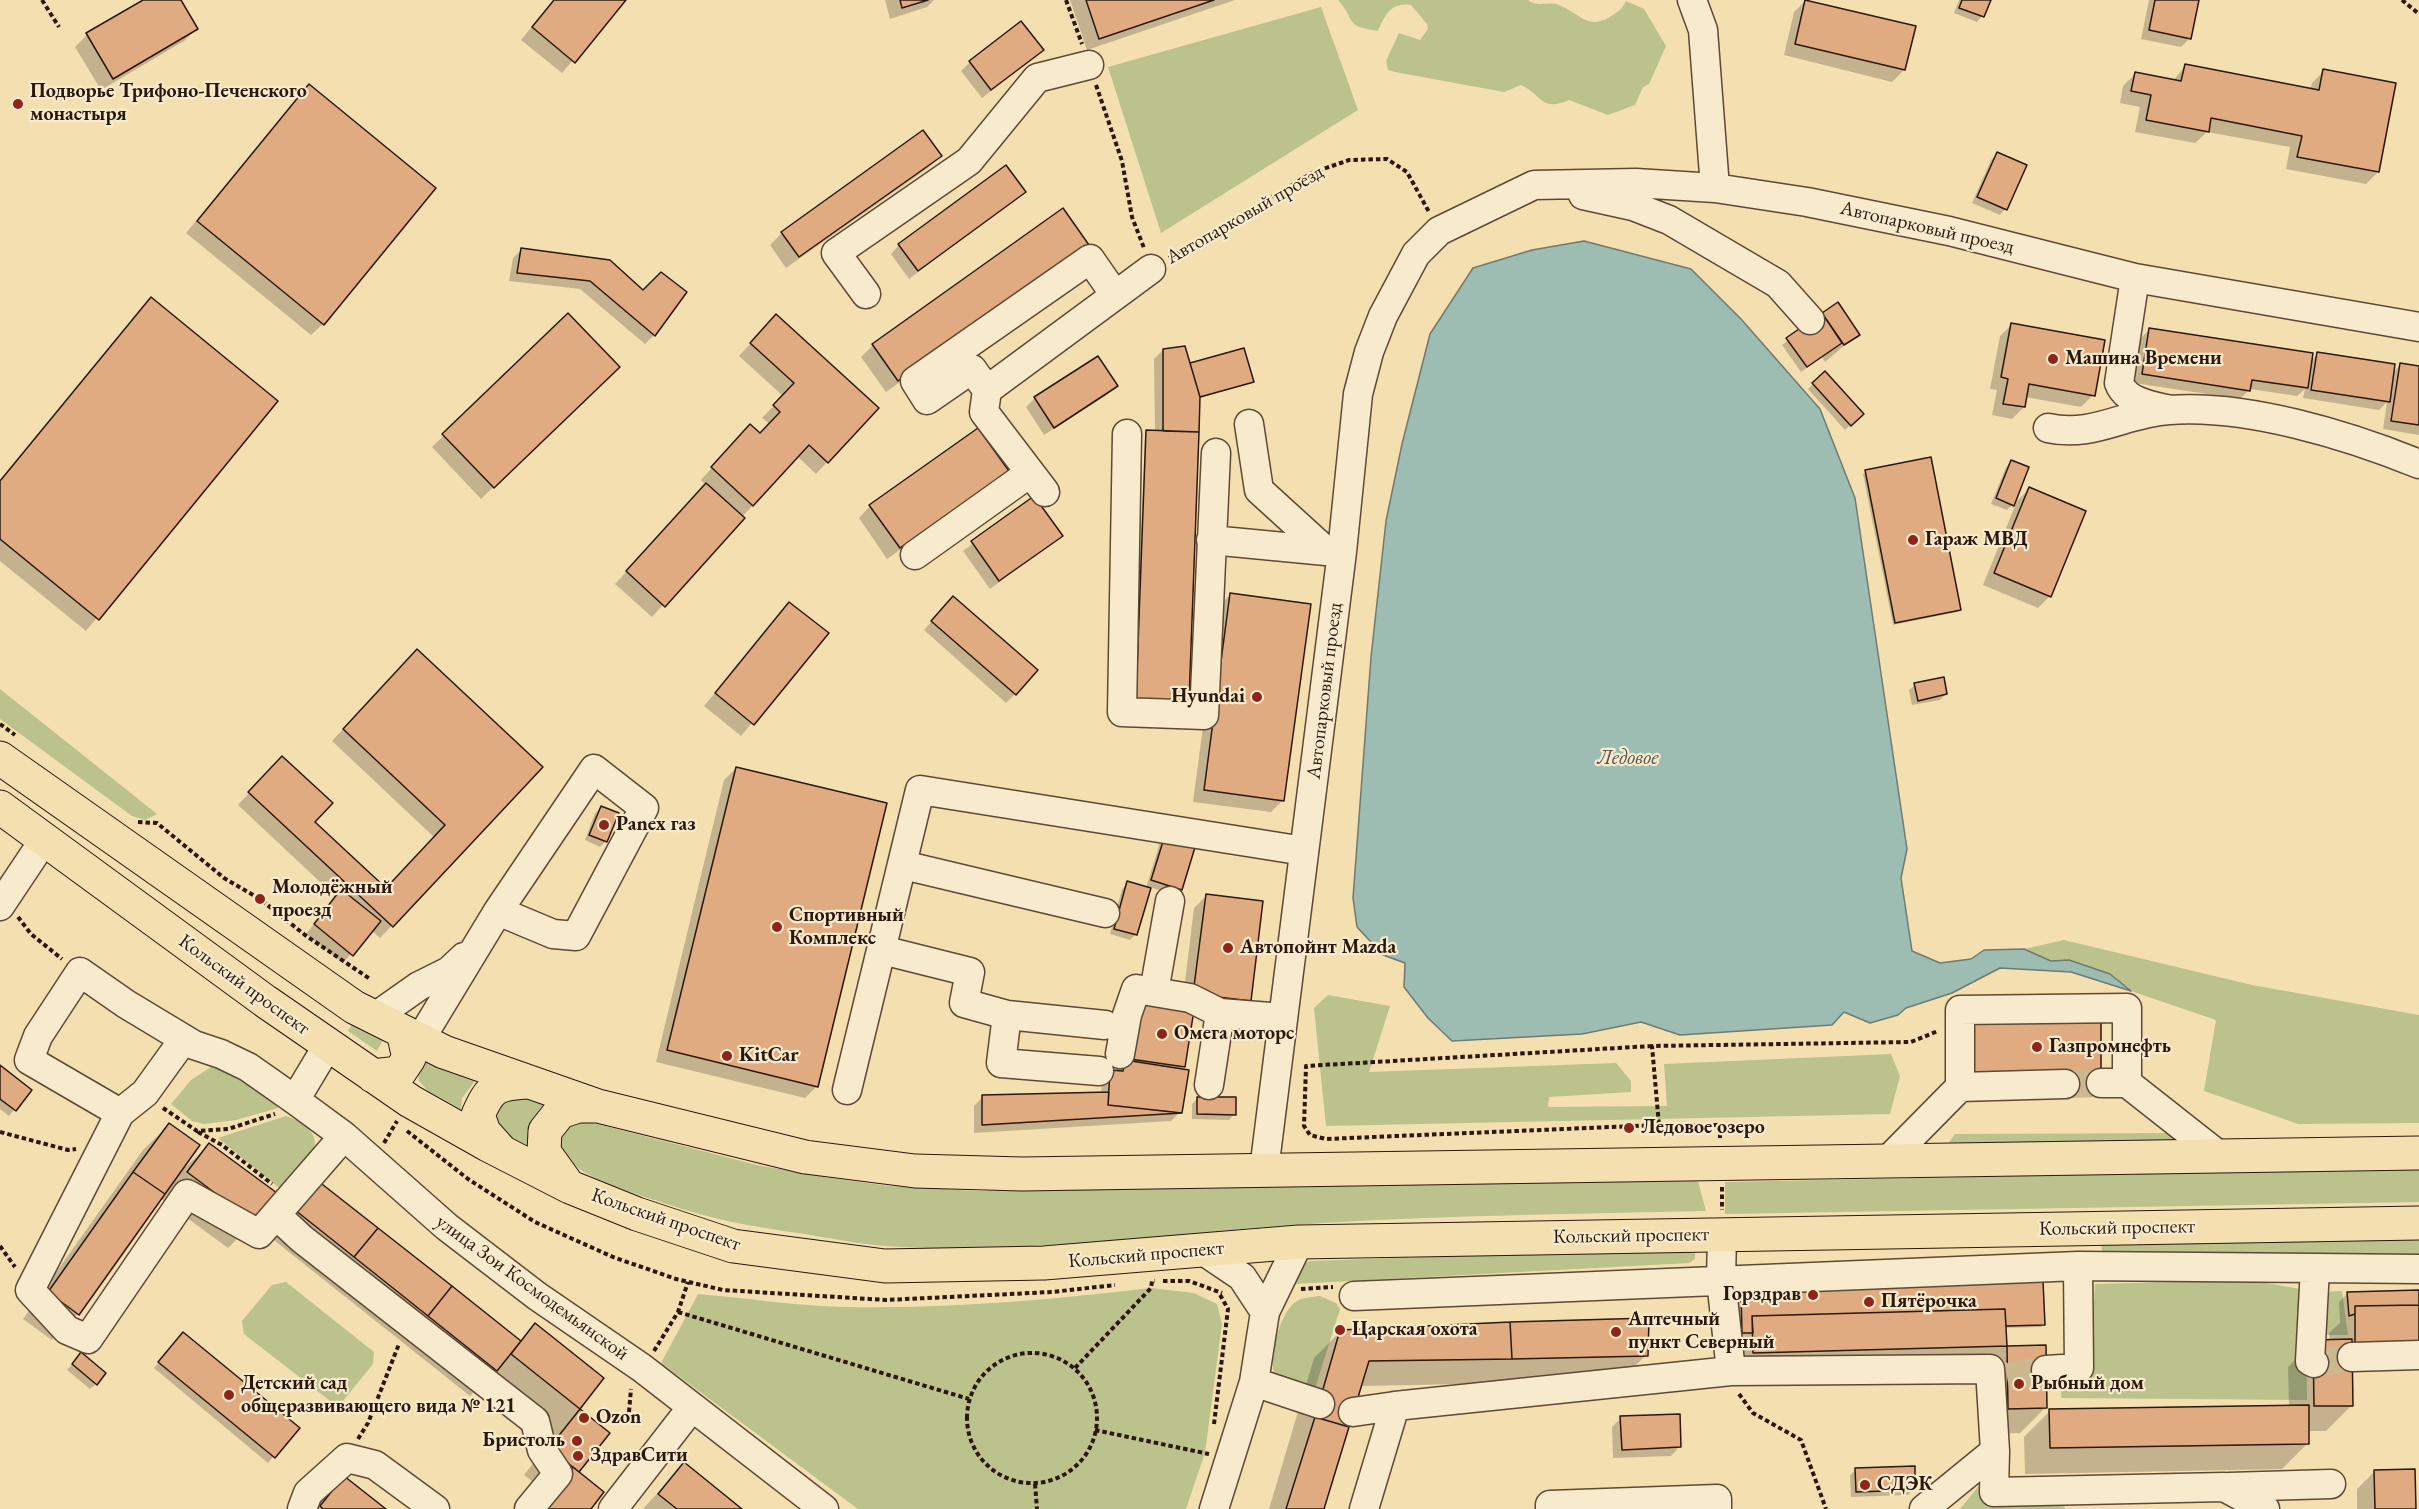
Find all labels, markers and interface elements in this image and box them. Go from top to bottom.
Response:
place label: Подворье Трифоно-Печенского монастыря [30,80,307,127]
marker: Подворье Трифоно-Печенского монастыря [11,97,25,111]
street label: Автопарковый проезд [1162,160,1328,270]
street label: Автопарковый проезд [1838,196,2016,260]
place label: Машина Времени [2065,347,2222,371]
marker: Машина Времени [2046,352,2060,366]
place label: Гараж МВД [1925,528,2028,552]
marker: Гараж МВД [1906,533,1920,547]
street label: Автопарковый проезд [1302,601,1348,781]
place label: Hyundai [1171,685,1245,709]
marker: Hyundai [1250,690,1264,704]
water label: Ледовое [1598,745,1658,771]
place label: Panex газ [616,813,696,837]
marker: Panex газ [597,818,611,832]
place label: Молодёжный проезд [272,876,393,923]
marker: Молодёжный проезд [253,892,267,906]
place label: Спортивный Комплекс [789,904,904,951]
marker: Спортивный Комплекс [770,920,784,934]
street label: Кольский проспект [174,929,314,1041]
place label: Автопойнт Mazda [1240,936,1396,960]
marker: Автопойнт Mazda [1221,941,1235,955]
place label: Омега моторс [1174,1022,1294,1046]
marker: Омега моторс [1155,1027,1169,1041]
place label: Газпромнефть [2049,1035,2171,1059]
marker: Газпромнефть [2030,1040,2044,1054]
place label: KitCar [739,1044,799,1068]
marker: KitCar [720,1049,734,1063]
place label: Ледовое озеро [1641,1116,1765,1140]
marker: Ледовое озеро [1622,1121,1636,1135]
street label: Кольский проспект [588,1183,744,1257]
street label: улица Зои Космодемьянской [431,1210,633,1366]
street label: Кольский проспект [2039,1215,2195,1241]
street label: Кольский проспект [1553,1223,1709,1249]
street label: Кольский проспект [1067,1236,1225,1274]
place label: Горздрав [1723,1283,1801,1307]
marker: Горздрав [1806,1288,1820,1302]
place label: Пятёрочка [1881,1290,1977,1314]
marker: Пятёрочка [1862,1295,1876,1309]
place label: Аптечный пункт Северный [1628,1308,1774,1355]
place label: Царская охота [1352,1318,1477,1342]
marker: Царская охота [1333,1323,1347,1337]
marker: Аптечный пункт Северный [1609,1325,1623,1339]
place label: Детский сад общеразвивающего вида № 121 [241,1372,516,1419]
place label: Рыбный дом [2031,1372,2144,1396]
marker: Рыбный дом [2012,1377,2026,1391]
marker: Детский сад общеразвивающего вида № 121 [222,1388,236,1402]
place label: Ozon [596,1406,641,1430]
marker: Ozon [577,1411,591,1425]
place label: Бристоль [483,1429,565,1453]
marker: Бристоль [570,1434,584,1448]
place label: ЗдравСити [590,1444,688,1468]
marker: ЗдравСити [571,1449,585,1463]
place label: СДЭК [1877,1473,1933,1497]
marker: СДЭК [1858,1478,1872,1492]

